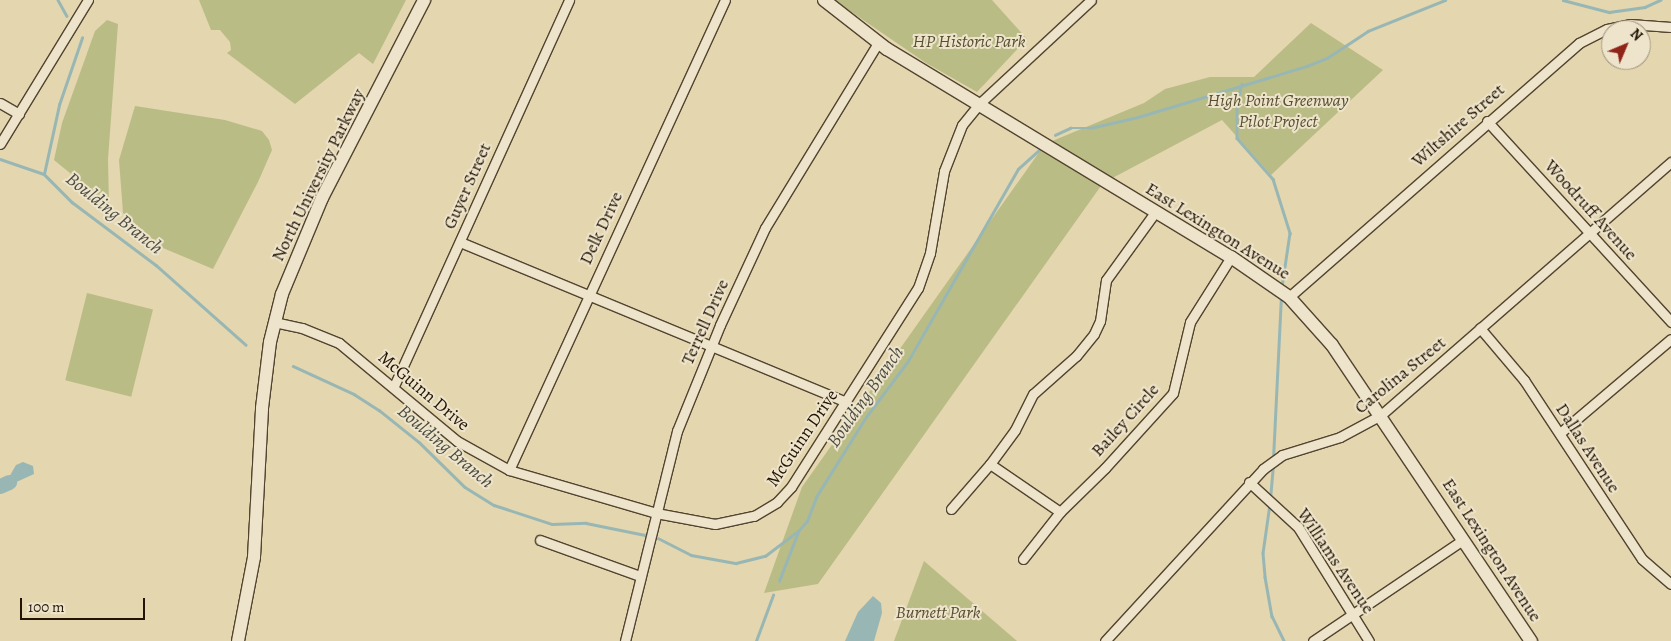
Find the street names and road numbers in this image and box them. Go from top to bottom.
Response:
street label: Wiltshire Street [1407,79,1509,171]
street label: North University Parkway [267,85,369,265]
street label: Guyer Street [438,140,496,232]
street label: Woodruff Avenue [1540,155,1642,265]
street label: East Lexington Avenue [1142,178,1294,284]
street label: Delk Drive [575,188,627,268]
street label: Terrell Drive [677,276,733,368]
street label: Carolina Street [1350,332,1450,418]
street label: McGuinn Drive [374,347,474,435]
street label: Bailey Circle [1087,379,1163,461]
street label: McGuinn Drive [762,385,842,491]
street label: Dallas Avenue [1551,399,1625,497]
street label: East Lexington Avenue [1438,474,1546,626]
street label: Williams Avenue [1293,504,1379,618]

